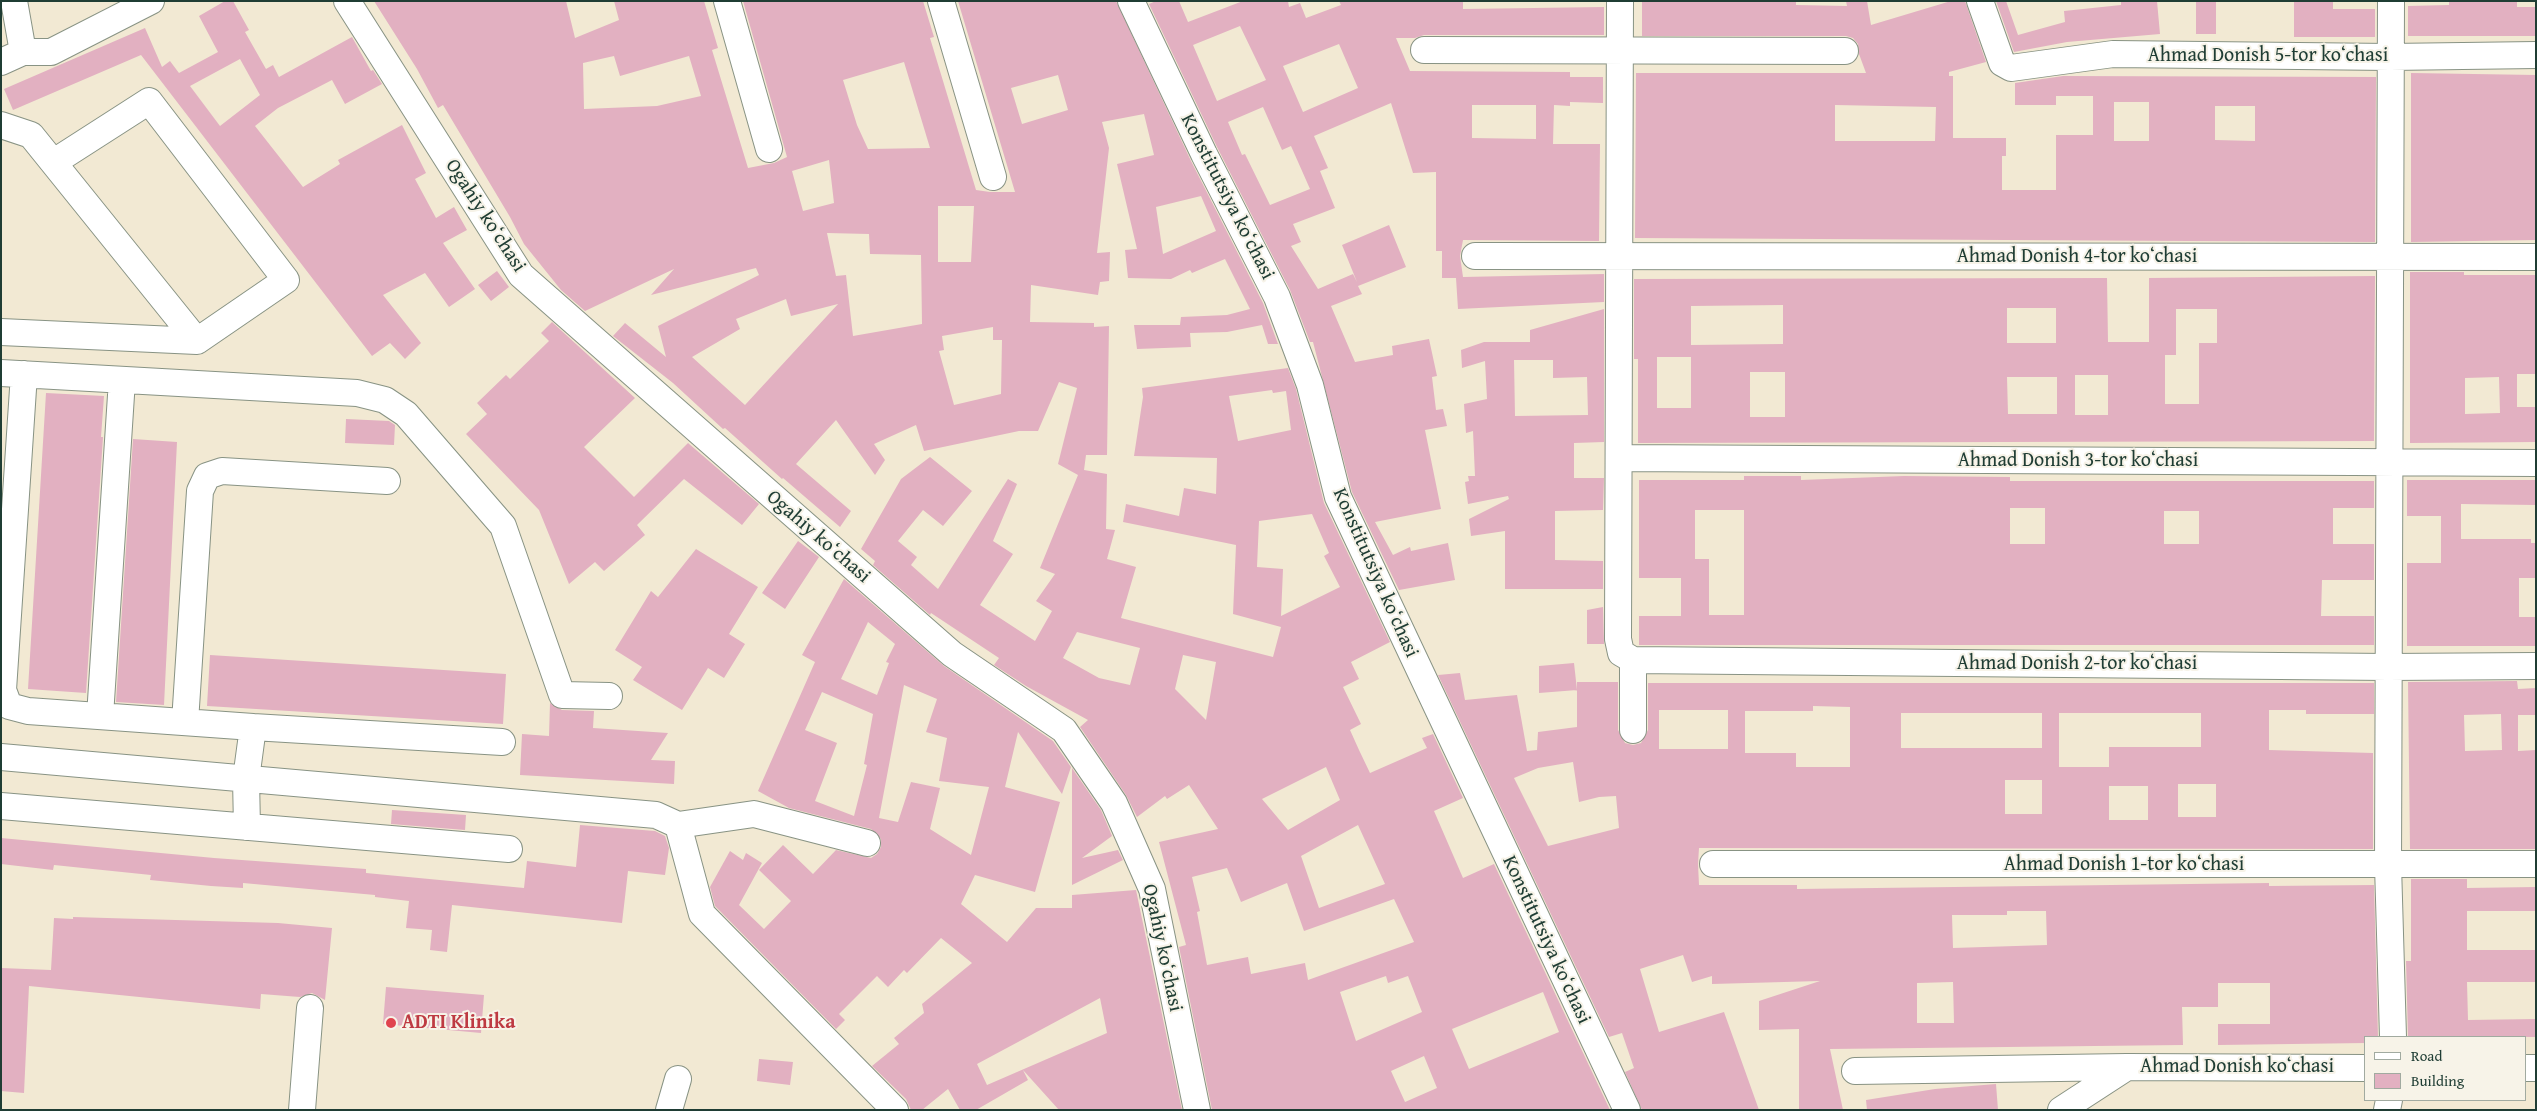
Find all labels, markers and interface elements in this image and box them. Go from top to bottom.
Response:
street label: Ahmad Donish 5-tor koʻchasi [2148,44,2388,68]
street label: Konstitutsiya koʻchasi [1175,110,1279,284]
street label: Ogahiy koʻchasi [440,155,530,277]
street label: Ahmad Donish 4-tor koʻchasi [1957,245,2197,269]
street label: Ahmad Donish 3-tor koʻchasi [1958,449,2198,473]
street label: Konstitutsiya koʻchasi [1327,484,1423,662]
street label: Ogahiy koʻchasi [761,485,875,589]
street label: Ahmad Donish 2-tor koʻchasi [1957,652,2197,676]
street label: Konstitutsiya koʻchasi [1496,852,1596,1028]
street label: Ahmad Donish 1-tor koʻchasi [2004,853,2244,877]
street label: Ogahiy koʻchasi [1137,882,1187,1014]
place label: ADTI Klinika [402,1011,515,1035]
marker: ADTI Klinika [384,1016,398,1030]
legend [2364,1036,2527,1101]
text: Road [2411,1045,2442,1066]
street label: Ahmad Donish koʻchasi [2140,1055,2334,1079]
text: Building [2411,1070,2464,1091]

